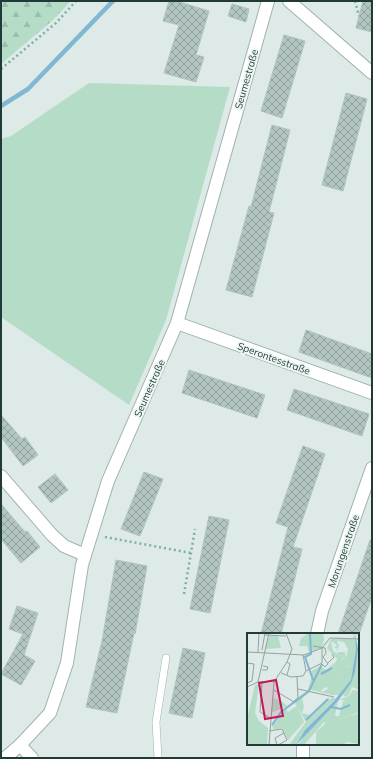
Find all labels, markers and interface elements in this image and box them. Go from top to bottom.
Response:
street label: Seumestraße [232,48,261,110]
street label: Sperontesstraße [236,339,312,378]
street label: Seumestraße [131,357,168,419]
street label: Morungenstraße [325,513,362,590]
inset map [247,633,359,745]

